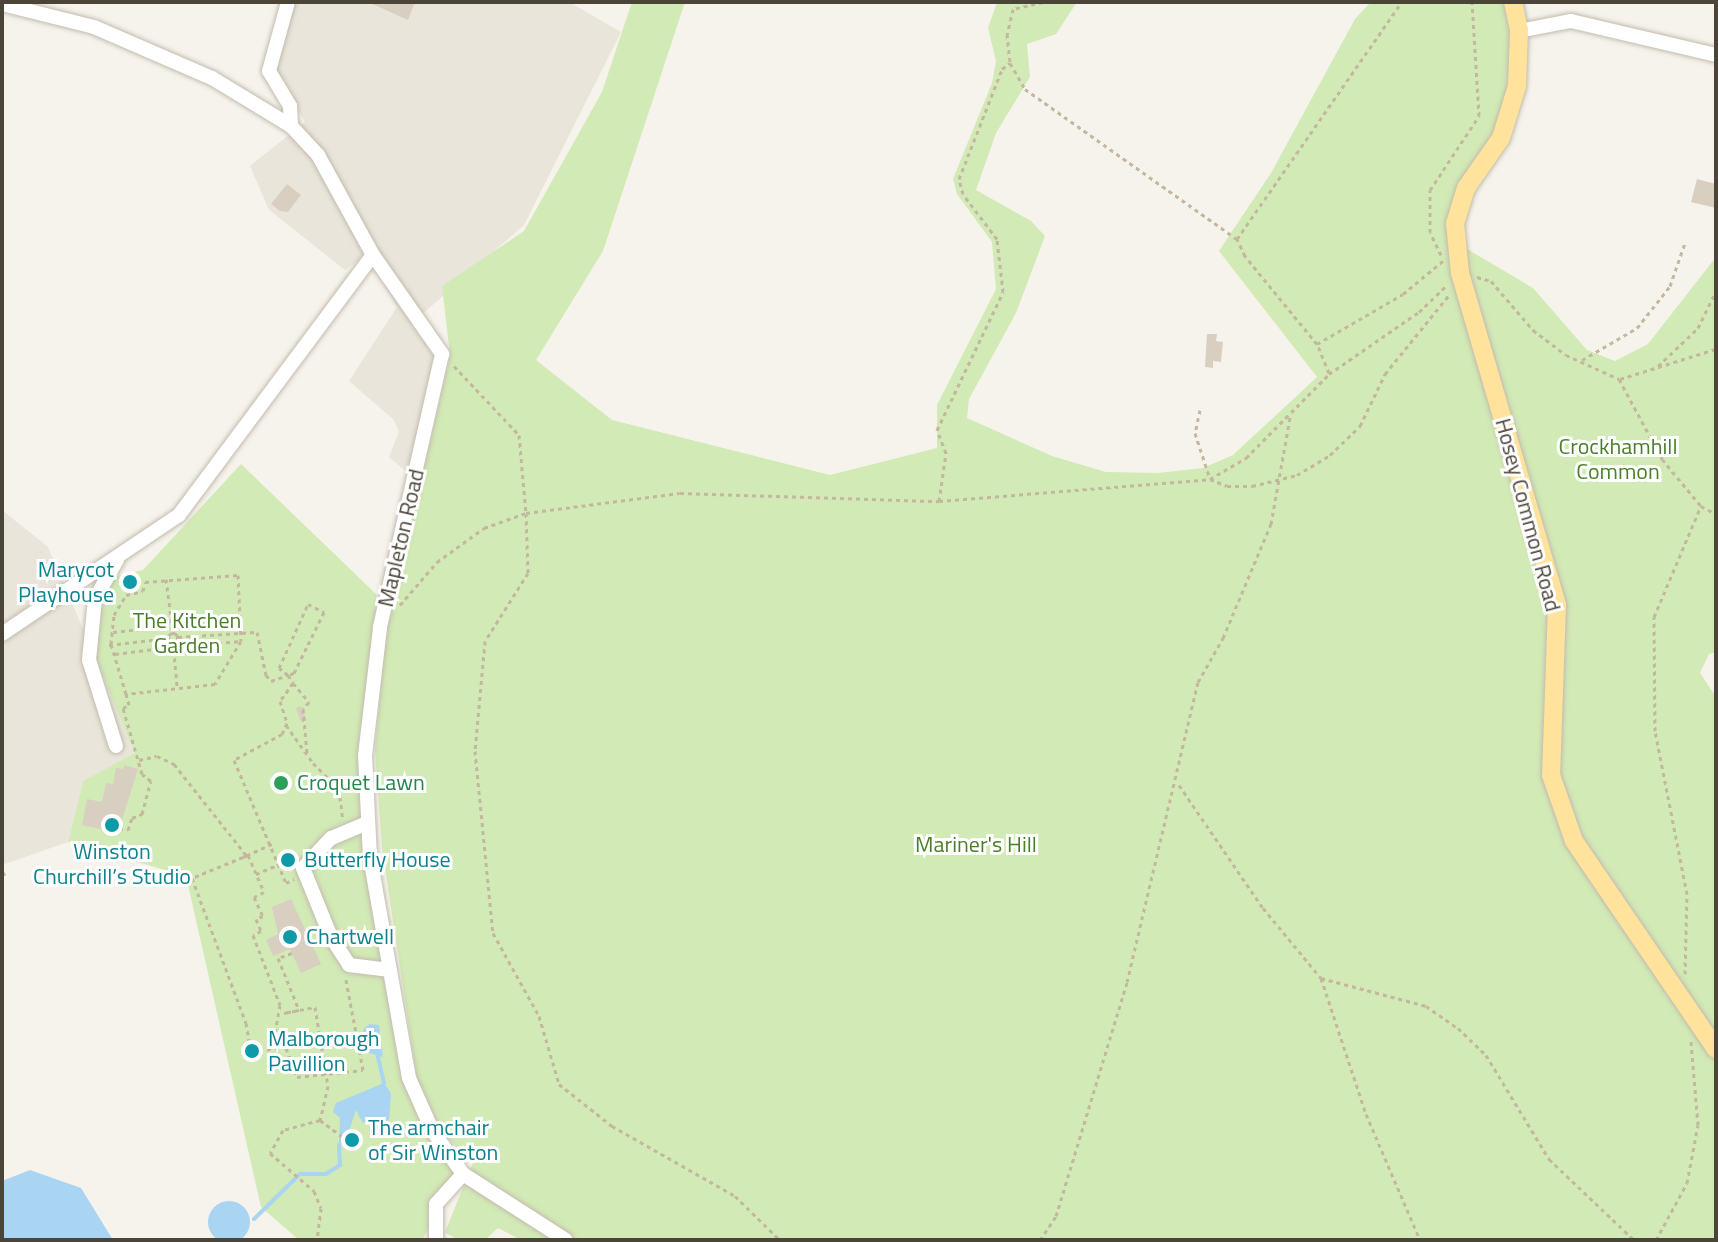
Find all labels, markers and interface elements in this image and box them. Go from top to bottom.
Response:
street label: Hosey Common Road [1489,415,1567,615]
park label: Crockhamhill Common [1558,433,1678,484]
street label: Mapleton Road [372,466,430,610]
place label: Marycot Playhouse [18,556,114,608]
marker: Marycot Playhouse [121,573,139,591]
park label: The Kitchen Garden [133,607,241,658]
place label: Croquet Lawn [297,770,425,796]
marker: Croquet Lawn [272,774,290,792]
marker: Winston Churchill’s Studio [103,816,121,834]
park label: Mariner's Hill [915,832,1037,858]
place label: Winston Churchill’s Studio [33,838,191,890]
place label: Butterfly House [304,847,451,873]
marker: Butterfly House [279,851,297,869]
place label: Chartwell [306,924,394,950]
marker: Chartwell [281,928,299,946]
place label: Malborough Pavillion [268,1025,380,1076]
marker: Malborough Pavillion [243,1042,261,1060]
place label: The armchair of Sir Winston [368,1114,498,1166]
marker: The armchair of Sir Winston [343,1131,361,1149]

